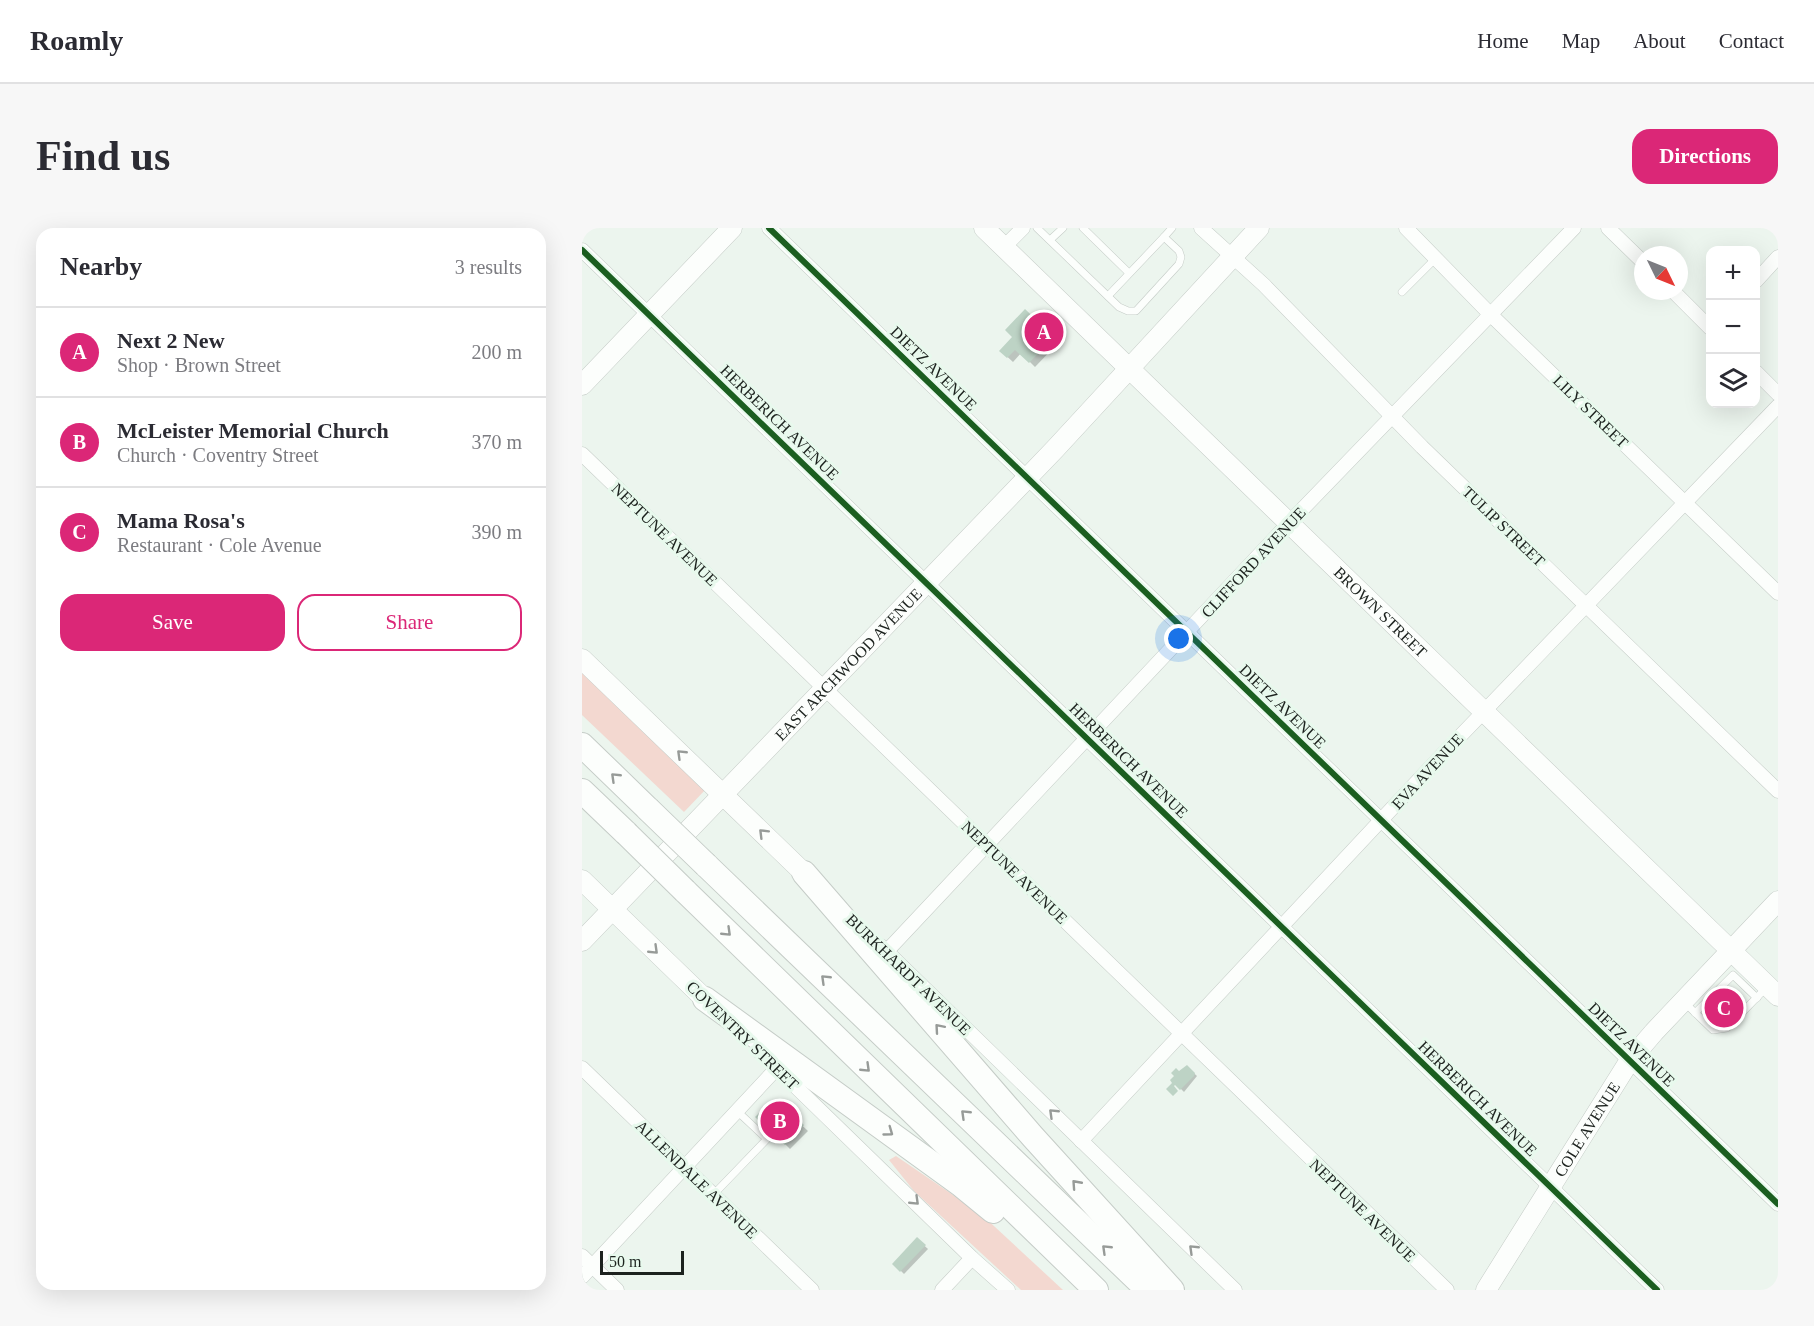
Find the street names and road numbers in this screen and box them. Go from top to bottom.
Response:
street label: DIETZ AVENUE [887,323,980,414]
street label: HERBERICH AVENUE [717,362,842,483]
street label: LILY STREET [1550,372,1632,451]
street label: NEPTUNE AVENUE [609,480,721,589]
street label: TULIP STREET [1459,483,1548,570]
street label: CLIFFORD AVENUE [1198,504,1309,621]
street label: BROWN STREET [1331,564,1430,661]
street label: EAST ARCHWOOD AVENUE [772,585,925,744]
street label: DIETZ AVENUE [1236,661,1329,752]
street label: HERBERICH AVENUE [1066,700,1191,821]
street label: EVA AVENUE [1388,730,1467,813]
street label: NEPTUNE AVENUE [959,818,1071,927]
street label: BURKHARDT AVENUE [843,911,974,1038]
street label: COVENTRY STREET [683,978,802,1093]
street label: DIETZ AVENUE [1585,999,1678,1090]
street label: HERBERICH AVENUE [1415,1038,1540,1159]
street label: COLE AVENUE [1551,1079,1623,1180]
street label: ALLENDALE AVENUE [633,1117,761,1242]
street label: NEPTUNE AVENUE [1307,1156,1419,1265]

